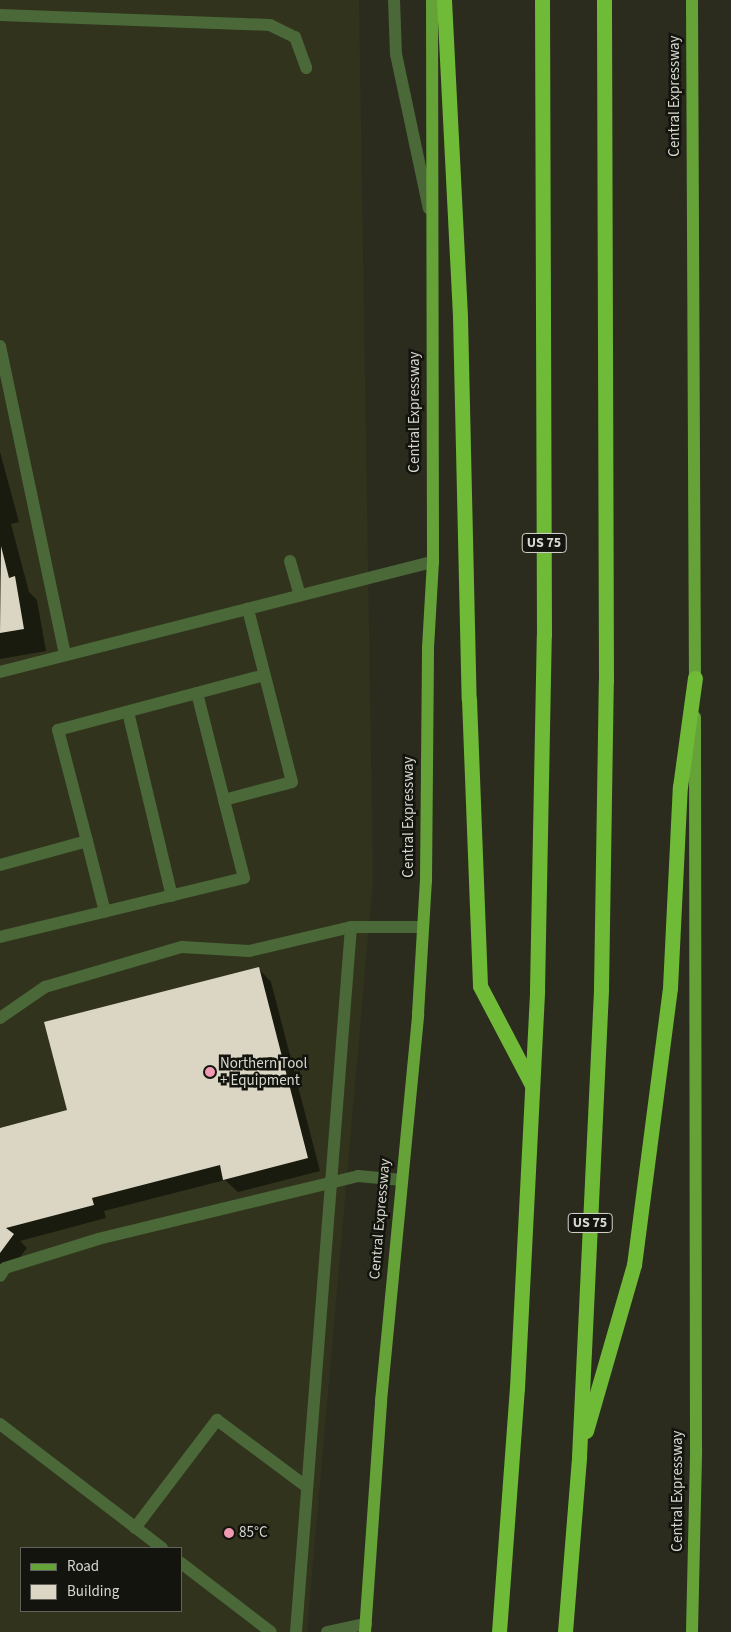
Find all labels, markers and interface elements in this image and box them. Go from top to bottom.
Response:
street label: Central Expressway [666,35,684,157]
street label: Central Expressway [406,351,424,473]
road number: US 75 [522,532,566,554]
street label: Central Expressway [400,756,418,878]
place label: Northern Tool + Equipment [220,1054,307,1089]
marker: Northern Tool + Equipment [204,1066,216,1078]
street label: Central Expressway [366,1158,394,1280]
road number: US 75 [568,1212,612,1234]
street label: Central Expressway [669,1430,687,1552]
place label: 85°C [239,1524,267,1542]
marker: 85°C [223,1527,235,1539]
legend [20,1547,182,1612]
text: Road [67,1556,99,1577]
text: Building [67,1581,119,1602]

